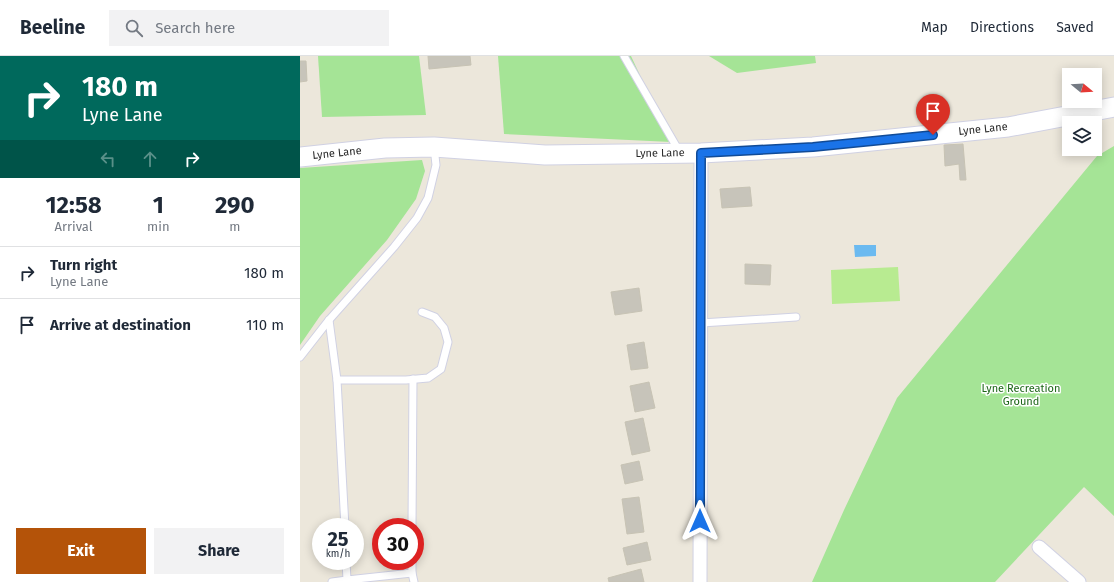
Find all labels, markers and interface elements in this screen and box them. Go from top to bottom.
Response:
search box [109,10,389,46]
text: Beeline [20,16,85,39]
icon: search [123,17,145,39]
text: Search here [155,19,235,37]
text: Map [921,19,948,36]
text: Directions [970,19,1034,36]
text: Saved [1056,19,1094,36]
north arrow [1062,68,1102,108]
map controls [1062,68,1102,156]
text: 180 m [82,70,158,103]
icon: right [16,72,68,124]
pin [916,94,950,135]
icon: arrive [922,100,944,122]
text: Lyne Lane [82,104,163,126]
button: layers [1062,116,1102,156]
street label: Lyne Lane [958,120,1008,138]
street label: Lyne Lane [312,144,362,162]
street label: Lyne Lane [635,146,685,160]
icon: left [97,148,119,170]
icon: ahead [139,148,161,170]
icon: right [181,148,203,170]
text: 12:58 [45,191,102,219]
text: 1 [153,191,164,219]
text: 290 [215,191,255,219]
text: Arrival [55,219,93,234]
text: min [147,219,170,234]
text: m [229,219,240,234]
text: Turn right [50,256,117,274]
icon: right [16,262,38,284]
text: 180 m [244,264,284,282]
text: Lyne Lane [50,274,108,289]
icon: arrive [16,314,38,336]
text: Arrive at destination [50,316,191,334]
text: 110 m [246,316,284,334]
park label: Lyne Recreation Ground [982,382,1060,408]
position arrow [679,500,721,542]
speed limit sign: 30 [372,518,424,570]
text: 25 [327,527,349,551]
button: Exit [16,528,146,574]
button: Share [154,528,284,574]
text: km/h [326,548,350,560]

